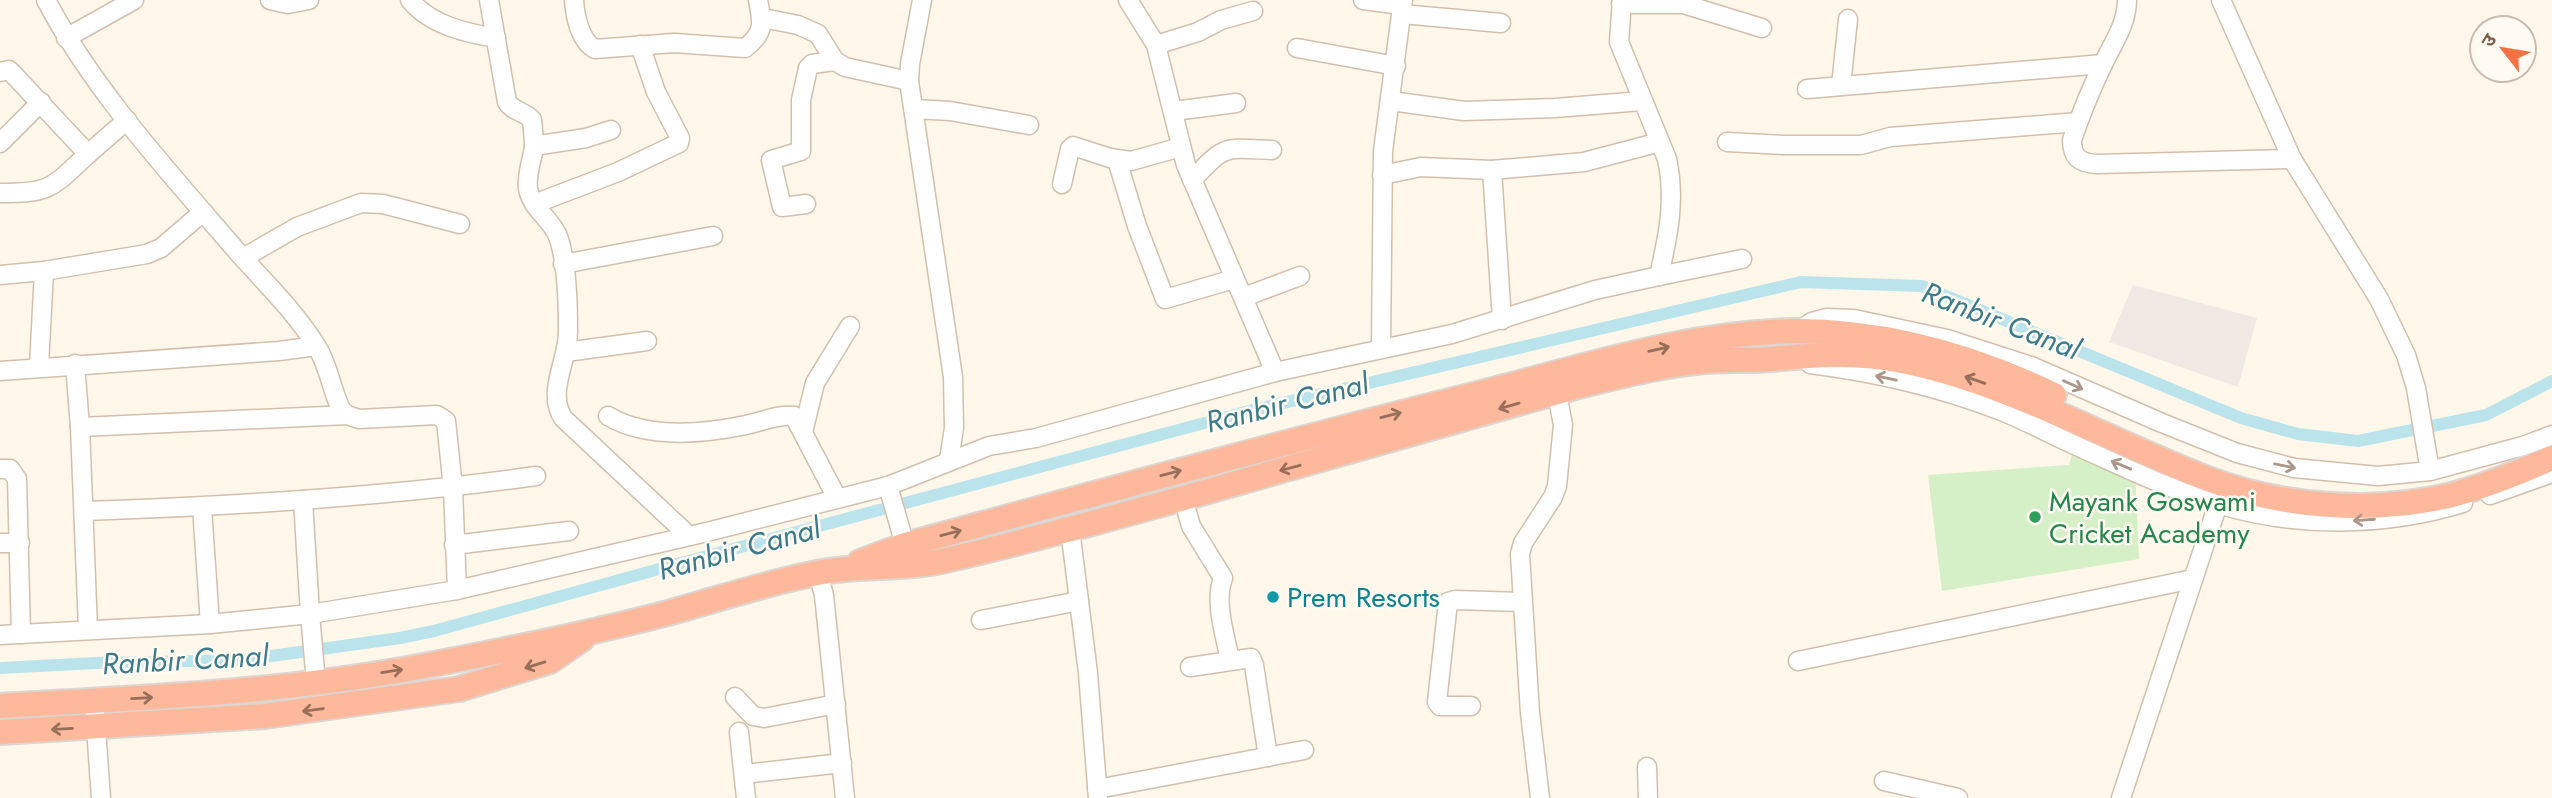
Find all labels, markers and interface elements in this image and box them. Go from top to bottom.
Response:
north arrow [2468,14,2538,84]
text: उ [2474,28,2504,52]
water label: Ranbir Canal [1916,271,2088,371]
one-way arrow [1647,342,1670,355]
water label: Ranbir Canal [1201,361,1374,444]
one-way arrow [1875,370,1898,384]
one-way arrow [1965,373,1987,385]
one-way arrow [2062,379,2083,392]
one-way arrow [1499,401,1521,414]
one-way arrow [1379,408,1401,421]
one-way arrow [2111,458,2133,471]
one-way arrow [2273,460,2296,473]
one-way arrow [1280,462,1302,475]
one-way arrow [1159,466,1181,479]
place label: Mayank Goswami Cricket Academy [2049,481,2256,554]
water label: Ranbir Canal [653,506,826,591]
marker: Mayank Goswami Cricket Academy [2027,509,2043,525]
one-way arrow [2353,514,2376,527]
one-way arrow [940,525,962,538]
place label: Prem Resorts [1287,577,1440,618]
marker: Prem Resorts [1265,589,1281,605]
water label: Ranbir Canal [101,634,270,685]
one-way arrow [525,660,547,673]
one-way arrow [380,664,403,677]
one-way arrow [130,692,153,705]
one-way arrow [302,703,325,716]
one-way arrow [51,723,74,736]

